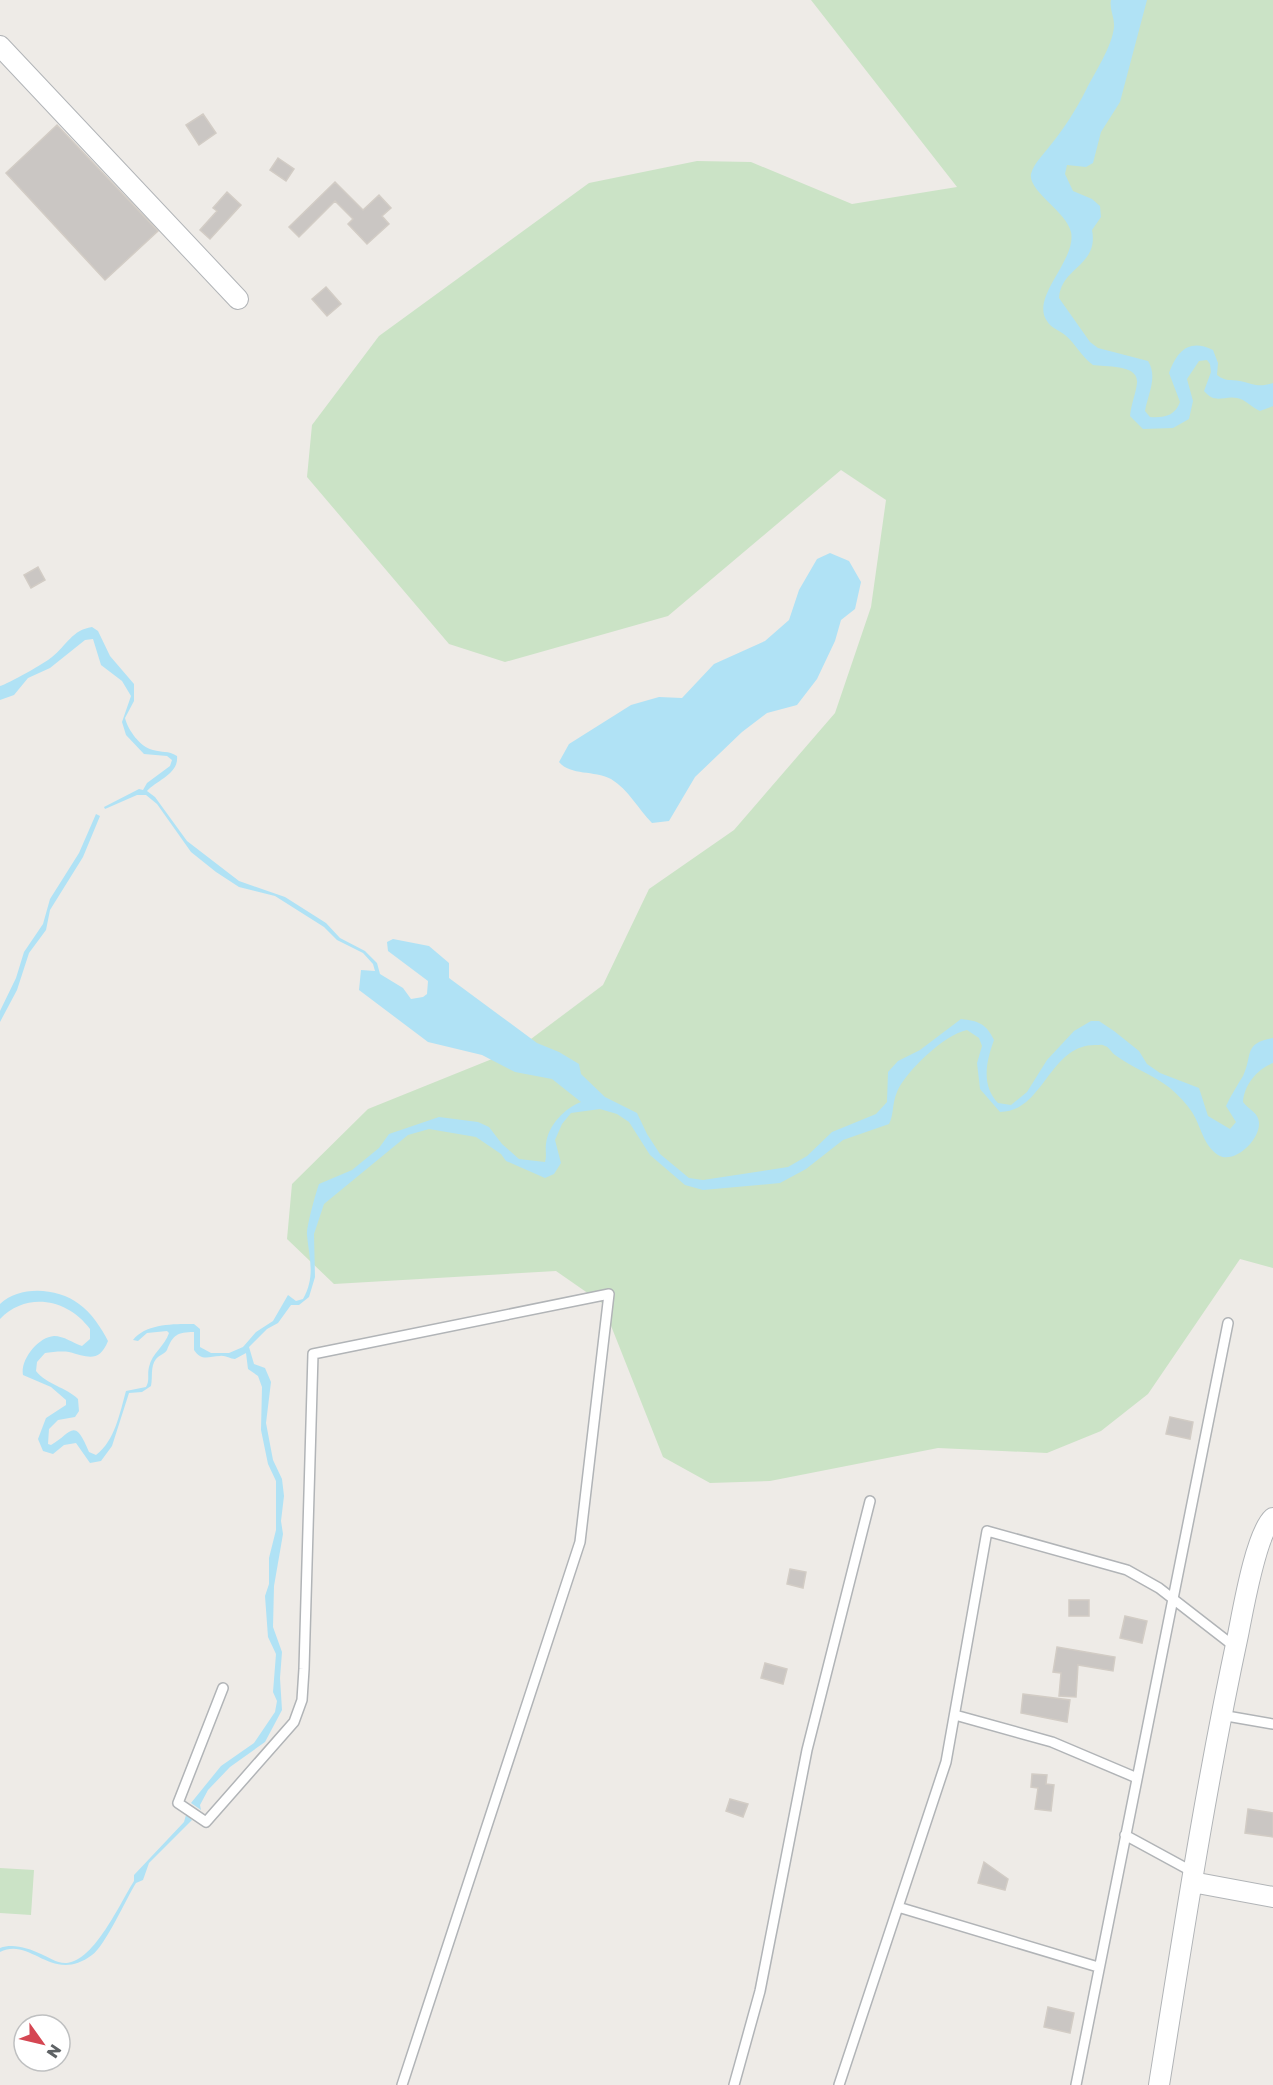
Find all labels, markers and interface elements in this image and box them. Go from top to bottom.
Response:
north arrow [12,2013,72,2073]
text: N [43,2041,66,2062]

